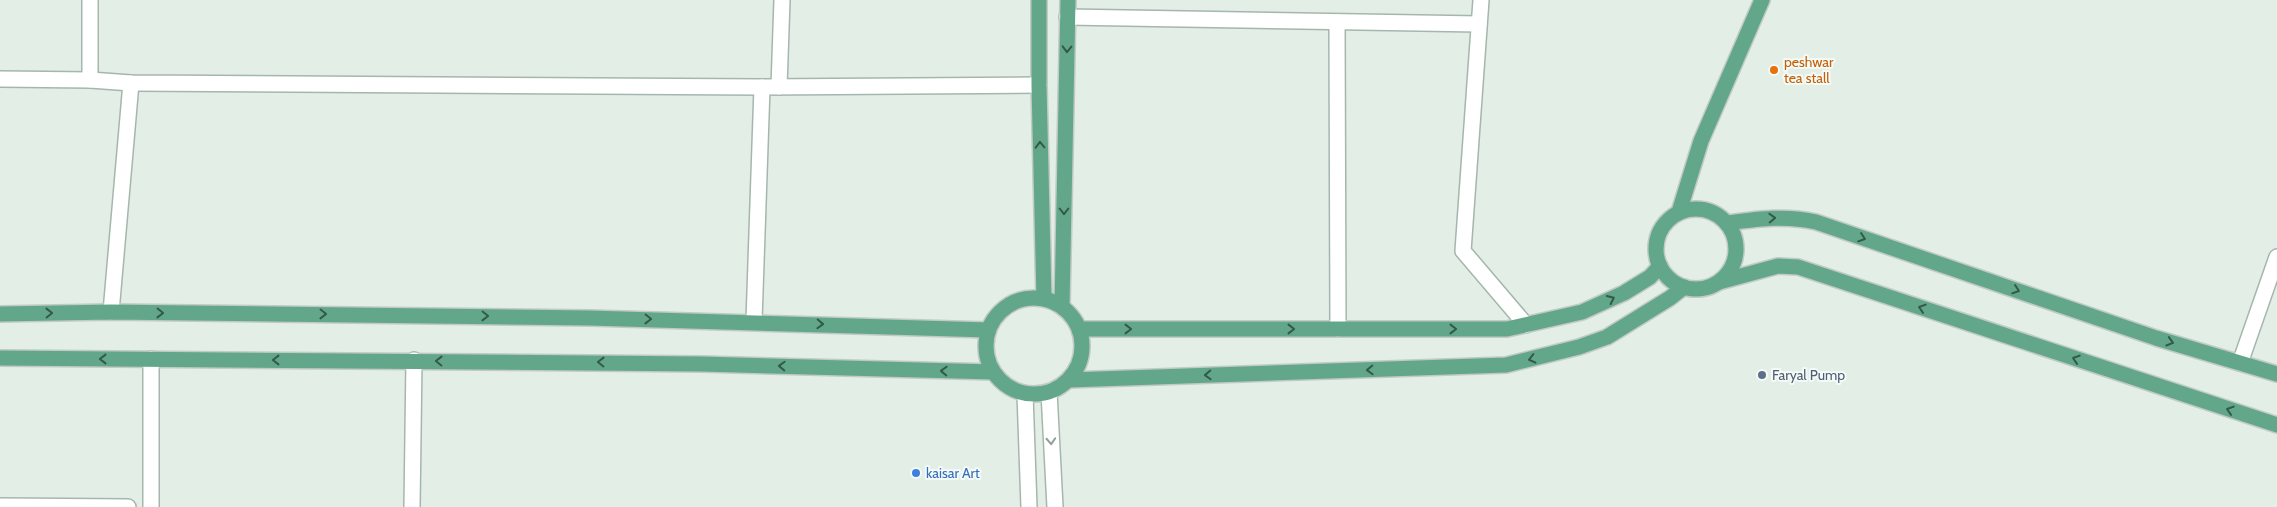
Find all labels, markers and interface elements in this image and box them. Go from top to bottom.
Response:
one-way arrow [1061,45,1072,53]
place label: peshwar tea stall [1784,53,1834,87]
marker: peshwar tea stall [1768,64,1780,76]
one-way arrow [1035,141,1045,148]
one-way arrow [1059,208,1069,215]
one-way arrow [1768,212,1776,223]
one-way arrow [1857,232,1866,242]
one-way arrow [2011,284,2019,294]
one-way arrow [1606,295,1615,305]
one-way arrow [1918,304,1927,314]
one-way arrow [156,307,164,318]
one-way arrow [45,308,53,318]
one-way arrow [319,309,327,320]
one-way arrow [482,311,489,321]
one-way arrow [644,314,652,324]
one-way arrow [816,318,824,329]
one-way arrow [1124,324,1132,334]
one-way arrow [1287,324,1295,334]
one-way arrow [1450,324,1457,334]
one-way arrow [2165,337,2173,347]
one-way arrow [1528,353,1536,363]
one-way arrow [98,354,106,364]
one-way arrow [272,355,280,365]
one-way arrow [434,355,442,366]
one-way arrow [2072,355,2081,365]
one-way arrow [597,357,605,368]
one-way arrow [778,361,786,371]
one-way arrow [1366,364,1374,375]
one-way arrow [940,366,948,376]
place label: Faryal Pump [1772,366,1845,384]
marker: Faryal Pump [1756,369,1768,381]
one-way arrow [1204,370,1212,381]
one-way arrow [2227,406,2235,416]
one-way arrow [1046,437,1057,445]
place label: kaisar Art [926,464,980,482]
marker: kaisar Art [910,467,922,479]

